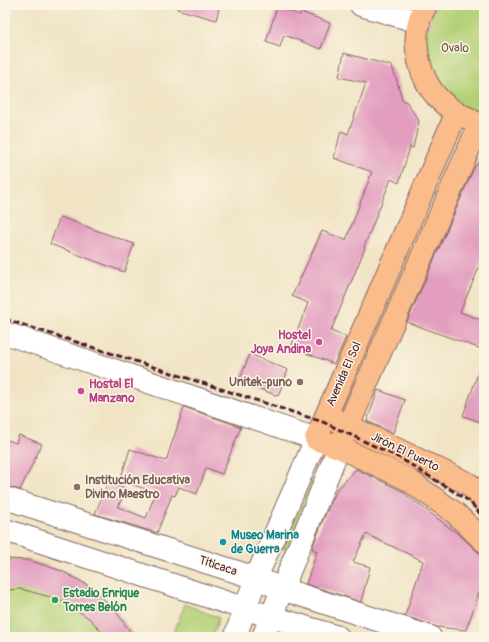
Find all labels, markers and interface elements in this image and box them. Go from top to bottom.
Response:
park label: Ovalo [441,41,470,56]
place label: Hostel Joya Andina [251,328,311,357]
marker: Hostel Joya Andina [314,337,324,347]
street label: Avenida El Sol [323,339,365,409]
place label: Unitek-puno [229,375,293,390]
place label: Hostal El Manzano [89,377,135,406]
marker: Unitek-puno [295,377,305,387]
marker: Hostal El Manzano [76,386,86,396]
street label: Jirón El Puerto [368,429,442,475]
place label: Institución Educativa Divino Maestro [85,473,191,502]
marker: Institución Educativa Divino Maestro [72,482,82,492]
place label: Museo Marina de Guerra [231,528,299,557]
marker: Museo Marina de Guerra [218,537,228,547]
street label: Titicaca [197,553,239,579]
place label: Estadio Enrique Torres Belón [62,586,140,615]
marker: Estadio Enrique Torres Belón [50,595,60,605]

